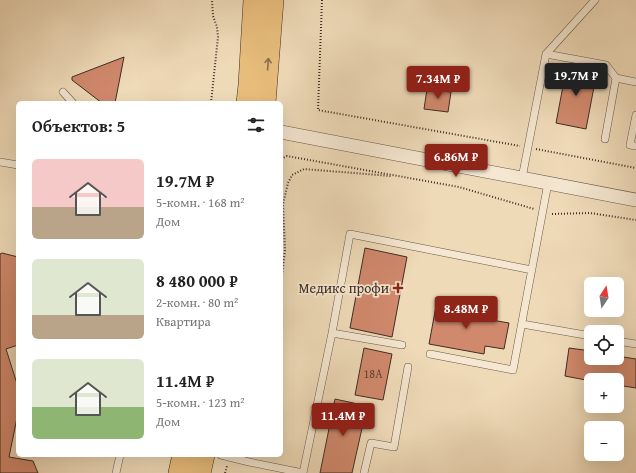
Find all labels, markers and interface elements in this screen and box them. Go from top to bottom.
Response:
one-way arrow [265,58,272,71]
pin: 19.7M ₽ [539,63,613,97]
pin: 7.34M ₽ [401,66,475,100]
text: 19.7M ₽ [554,66,598,85]
text: 7.34M ₽ [416,69,460,88]
text: Объектов: 5 [32,113,125,138]
icon: filters [245,114,267,136]
pin: 6.86M ₽ [419,144,493,178]
text: 6.86M ₽ [434,147,478,166]
text: 19.7M ₽ [156,168,214,193]
icon: home [64,175,112,223]
text: 5-комн. · 168 m² [156,193,245,212]
text: Дом [156,212,180,231]
text: 8 480 000 ₽ [156,268,238,293]
icon: home [64,275,112,323]
north arrow [584,277,624,317]
map controls [584,277,624,461]
place label: Медикс профи [299,278,389,298]
marker: Медикс профи [392,282,404,294]
text: 2-комн. · 80 m² [156,293,238,312]
pin: 8.48M ₽ [429,296,503,330]
text: 8.48M ₽ [444,299,488,318]
text: Квартира [156,312,211,331]
button: locate [584,325,624,365]
house number: 18А [364,365,383,382]
text: 11.4M ₽ [156,368,214,393]
button: + [584,373,624,413]
icon: home [64,375,112,423]
text: 5-комн. · 123 m² [156,393,245,412]
pin: 11.4M ₽ [306,403,380,437]
text: 11.4M ₽ [321,406,365,425]
text: Дом [156,412,180,431]
button: − [584,421,624,461]

